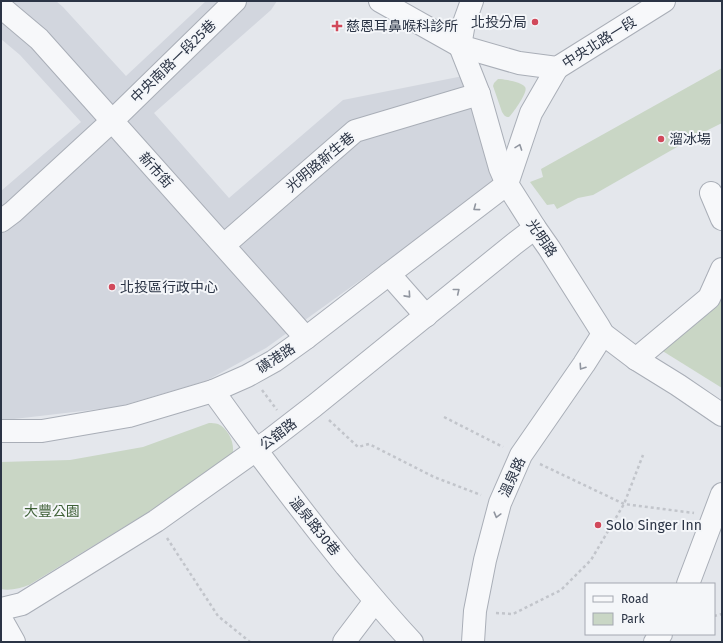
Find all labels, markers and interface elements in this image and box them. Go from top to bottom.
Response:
street label: 中央北路一段 [559,13,639,72]
place label: 北投分局 [471,14,527,31]
street label: 中央南路一段25巷 [127,16,220,106]
marker: 北投分局 [530,17,540,27]
place label: 慈恩耳鼻喉科診所 [346,18,458,35]
marker: 慈恩耳鼻喉科診所 [331,20,343,32]
street label: 光明路新生巷 [283,129,358,196]
place label: 溜冰場 [669,131,711,148]
marker: 溜冰場 [656,134,666,144]
one-way arrow [515,144,523,151]
street label: 新市街 [135,149,176,192]
one-way arrow [473,203,480,210]
street label: 光明路 [523,216,560,260]
place label: 北投區行政中心 [120,279,218,296]
marker: 北投區行政中心 [107,282,117,292]
one-way arrow [452,289,459,296]
one-way arrow [403,290,410,298]
street label: 磺港路 [254,340,299,377]
one-way arrow [579,363,587,370]
street label: 公舘路 [256,415,300,454]
street label: 溫泉路 [496,455,529,500]
street label: 溫泉路30巷 [286,493,343,559]
park label: 大豐公園 [24,503,80,520]
one-way arrow [493,512,501,518]
place label: Solo Singer Inn [606,517,702,534]
marker: Solo Singer Inn [593,520,603,530]
legend [585,583,715,635]
text: Road [621,592,649,606]
text: Park [621,612,645,626]

